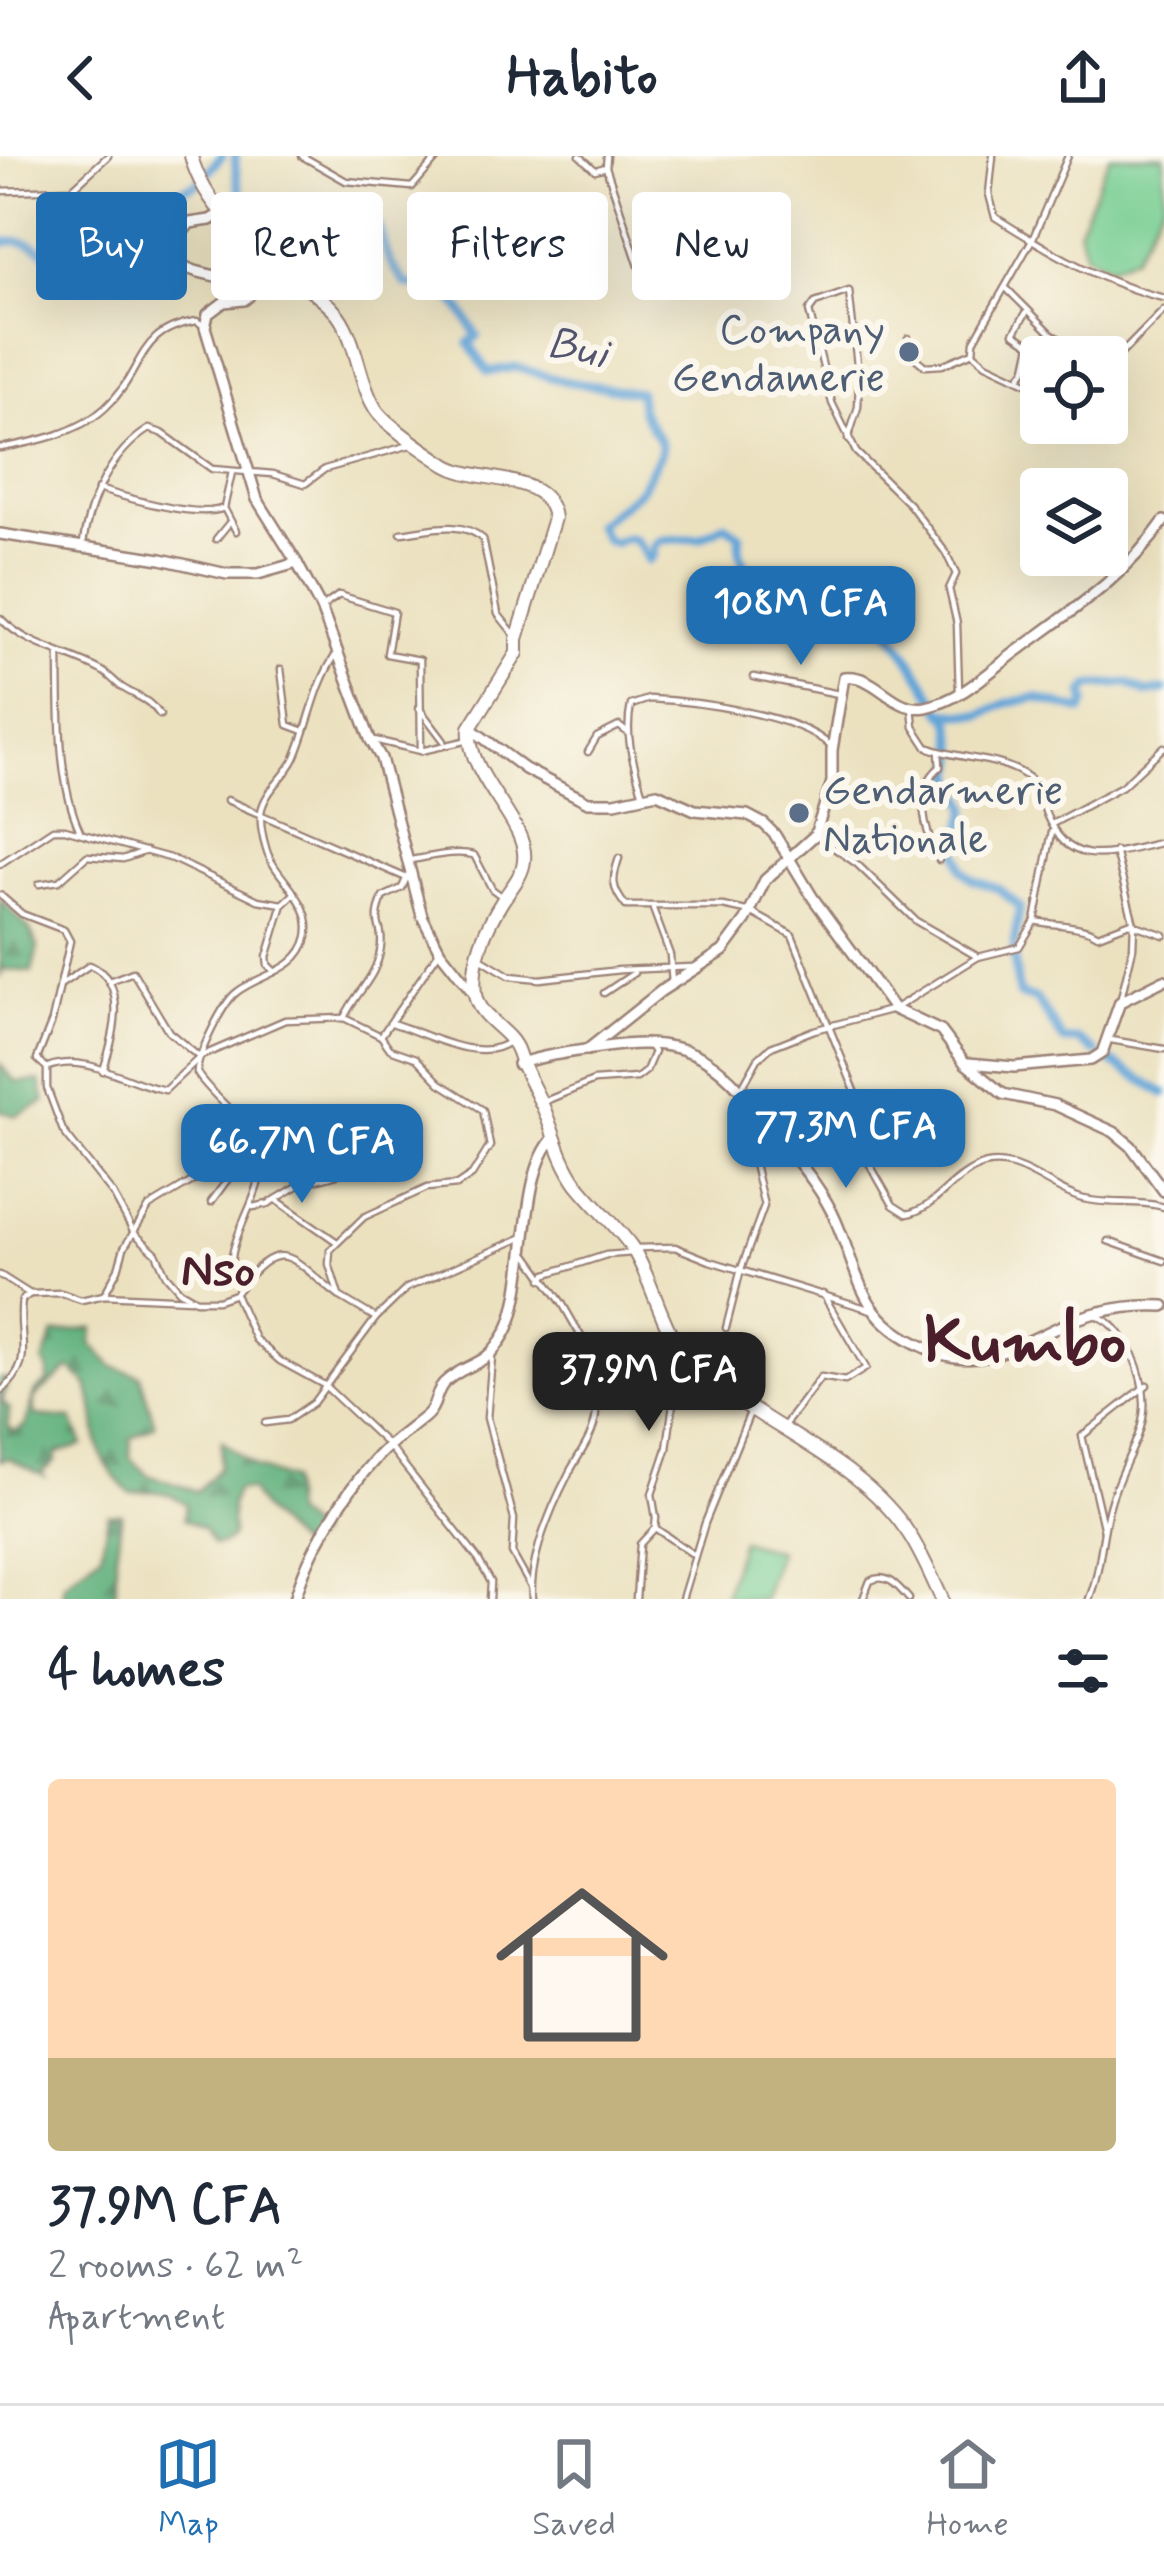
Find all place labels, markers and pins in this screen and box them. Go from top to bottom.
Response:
place label: Company Gendamerie [672,304,885,407]
marker: Company Gendamerie [896,339,922,365]
pin: 108M CFA [677,566,925,668]
place label: Gendarmerie Nationale [823,765,1063,868]
marker: Gendarmerie Nationale [786,800,812,826]
pin: 77.3M CFA [709,1089,983,1191]
pin: 66.7M CFA [165,1104,439,1206]
pin: 37.9M CFA [512,1332,786,1434]

